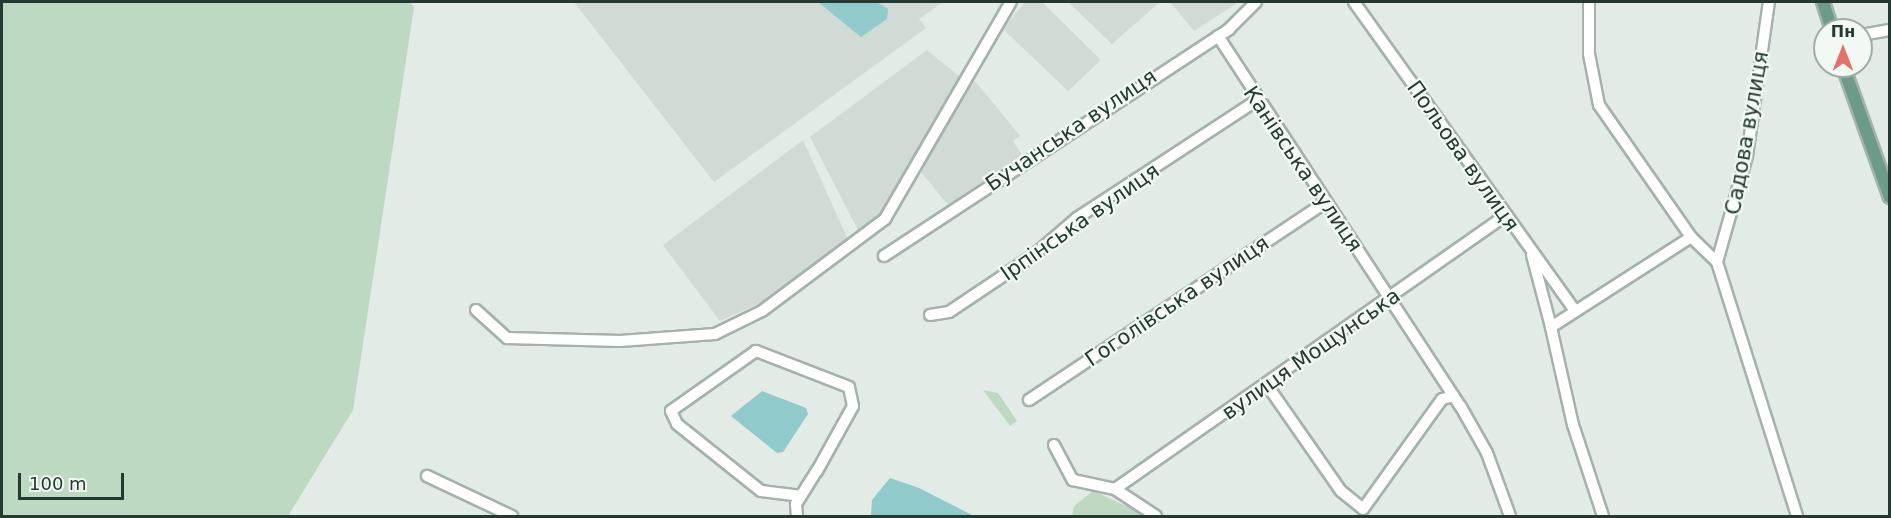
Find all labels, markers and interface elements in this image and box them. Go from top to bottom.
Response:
north arrow [1813,18,1873,78]
text: Пн [1831,22,1855,41]
street label: Садова вулиця [1720,49,1774,217]
street label: Бучанська вулиця [981,63,1161,197]
street label: Польова вулиця [1402,76,1524,236]
street label: Канівська вулиця [1238,81,1368,257]
street label: Ірпінська вулиця [996,158,1164,286]
street label: Гоголівська вулиця [1080,230,1274,372]
street label: вулиця Мощунська [1217,283,1405,425]
scale bar [21,461,128,499]
text: 100 m [29,473,87,494]

